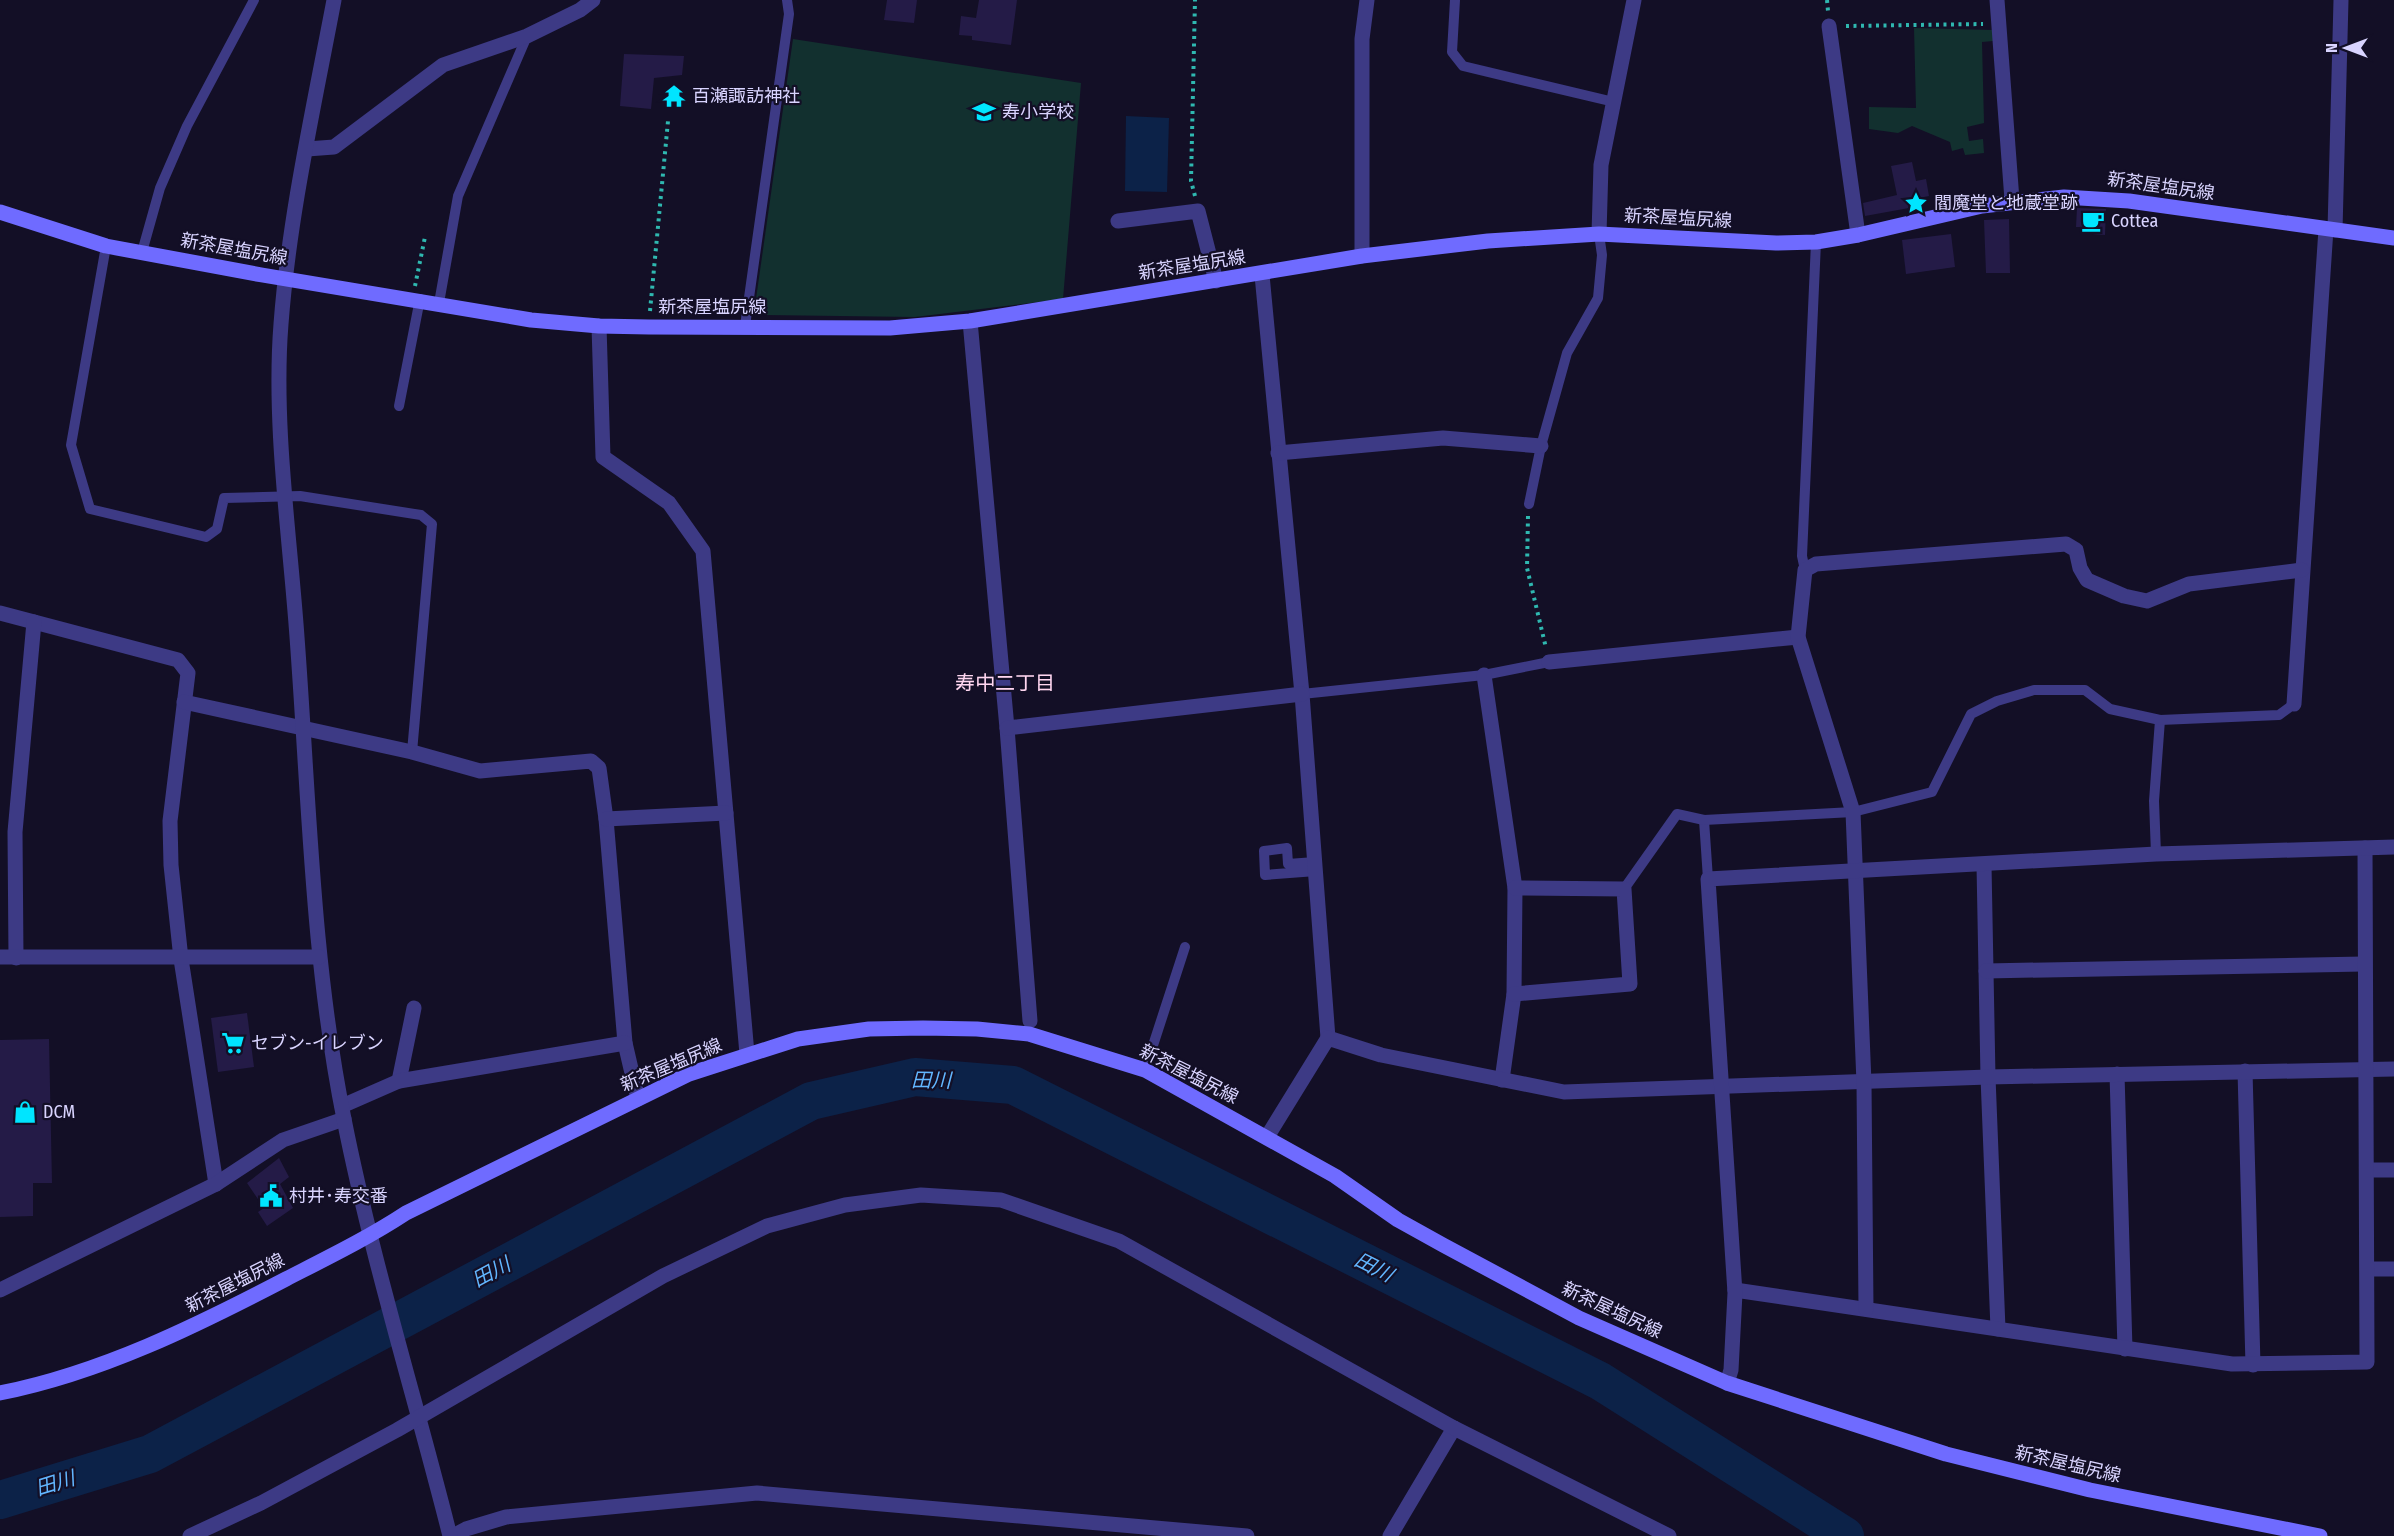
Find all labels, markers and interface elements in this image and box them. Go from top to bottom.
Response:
north arrow [2316,18,2376,78]
text: N [2322,43,2341,53]
temple icon: 百瀬諏訪神社 [661,83,687,109]
place label: 百瀬諏訪神社 [692,85,800,107]
school or university icon: 寿小学校 [971,99,997,125]
place label: 寿小学校 [1002,101,1074,123]
street label: 新茶屋塩尻線 [2106,168,2216,204]
place icon: 閻魔堂と地蔵堂跡 [1903,190,1929,216]
place label: 閻魔堂と地蔵堂跡 [1934,192,2078,214]
street label: 新茶屋塩尻線 [1623,204,1733,232]
cafe icon: Cottea [2080,208,2106,234]
place label: Cottea [2111,210,2158,232]
street label: 新茶屋塩尻線 [179,229,289,269]
street label: 新茶屋塩尻線 [1137,246,1247,284]
street label: 新茶屋塩尻線 [658,296,766,318]
district label: 寿中二丁目 [955,671,1055,695]
supermarket icon: セブン-イレブン [220,1030,246,1056]
place label: セブン-イレブン [251,1032,384,1054]
street label: 新茶屋塩尻線 [617,1034,725,1096]
street label: 新茶屋塩尻線 [1136,1040,1242,1108]
water label: 田川 [911,1068,953,1092]
shop icon: DCM [12,1099,38,1125]
place label: DCM [43,1101,75,1123]
public building icon: 村井･寿交番 [258,1183,284,1209]
place label: 村井･寿交番 [289,1185,388,1207]
water label: 田川 [1351,1247,1399,1288]
street label: 新茶屋塩尻線 [182,1249,288,1317]
water label: 田川 [468,1251,516,1292]
street label: 新茶屋塩尻線 [1558,1277,1666,1343]
street label: 新茶屋塩尻線 [2013,1441,2123,1487]
water label: 田川 [32,1465,80,1500]

